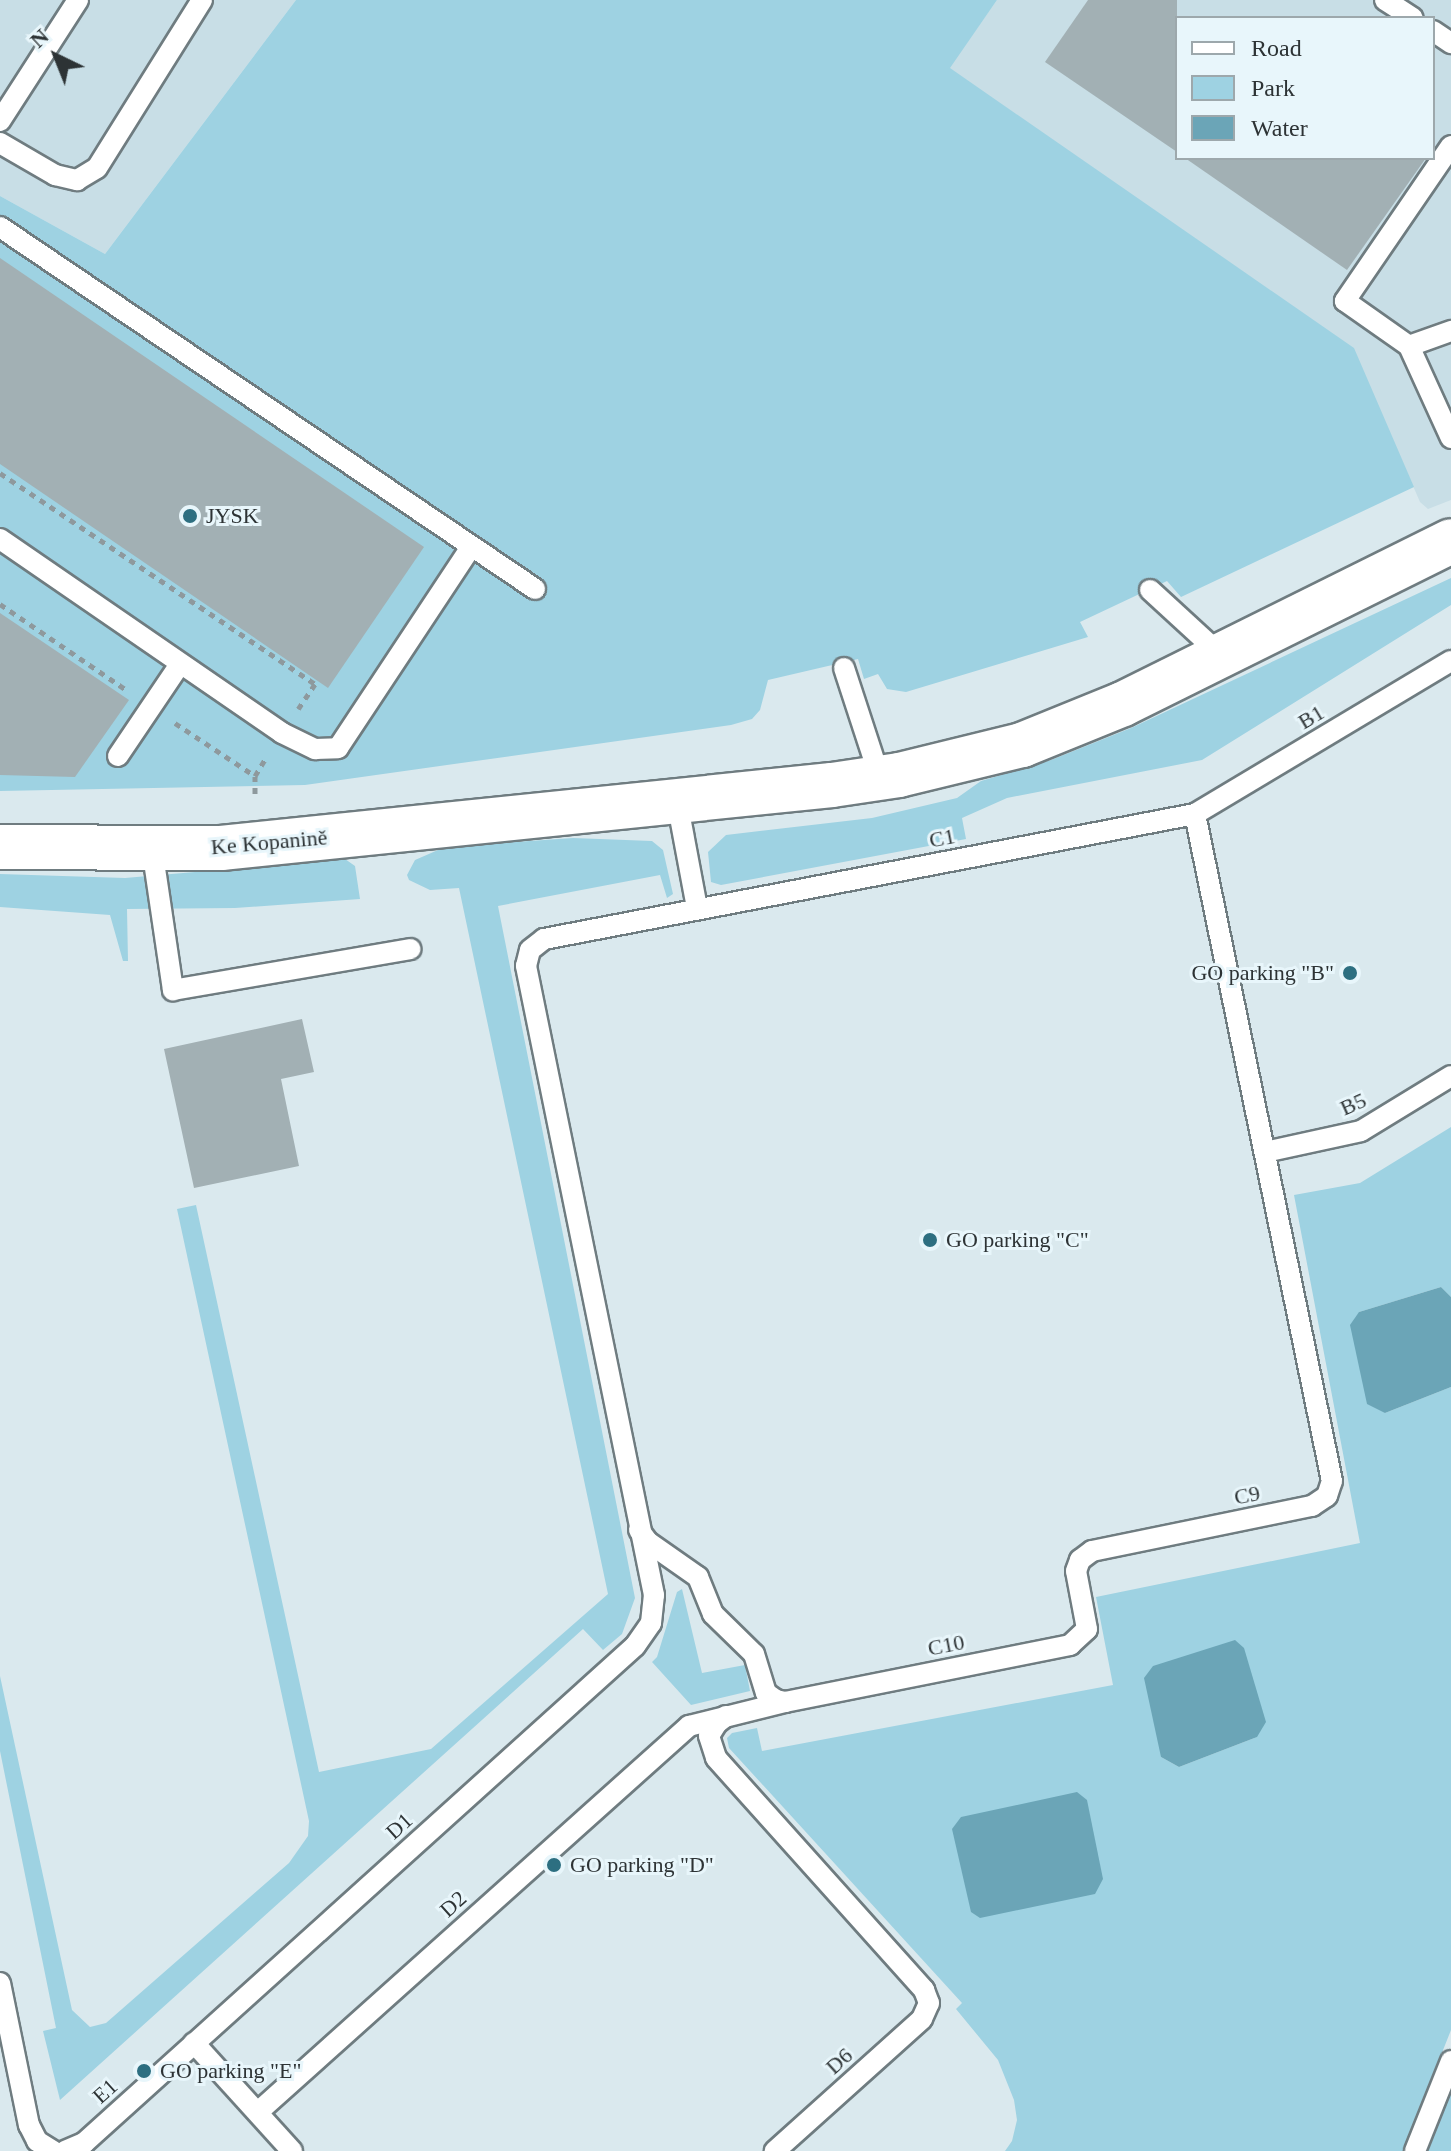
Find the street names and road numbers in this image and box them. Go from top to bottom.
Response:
street label: B1 [1293,699,1329,735]
street label: C1 [927,823,957,853]
street label: Ke Kopanině [210,824,328,860]
street label: B5 [1336,1087,1370,1121]
street label: C9 [1232,1480,1262,1510]
street label: C10 [925,1629,967,1661]
street label: D1 [380,1807,418,1845]
street label: D2 [434,1885,472,1923]
street label: D6 [820,2042,858,2080]
street label: E1 [87,2073,123,2109]

